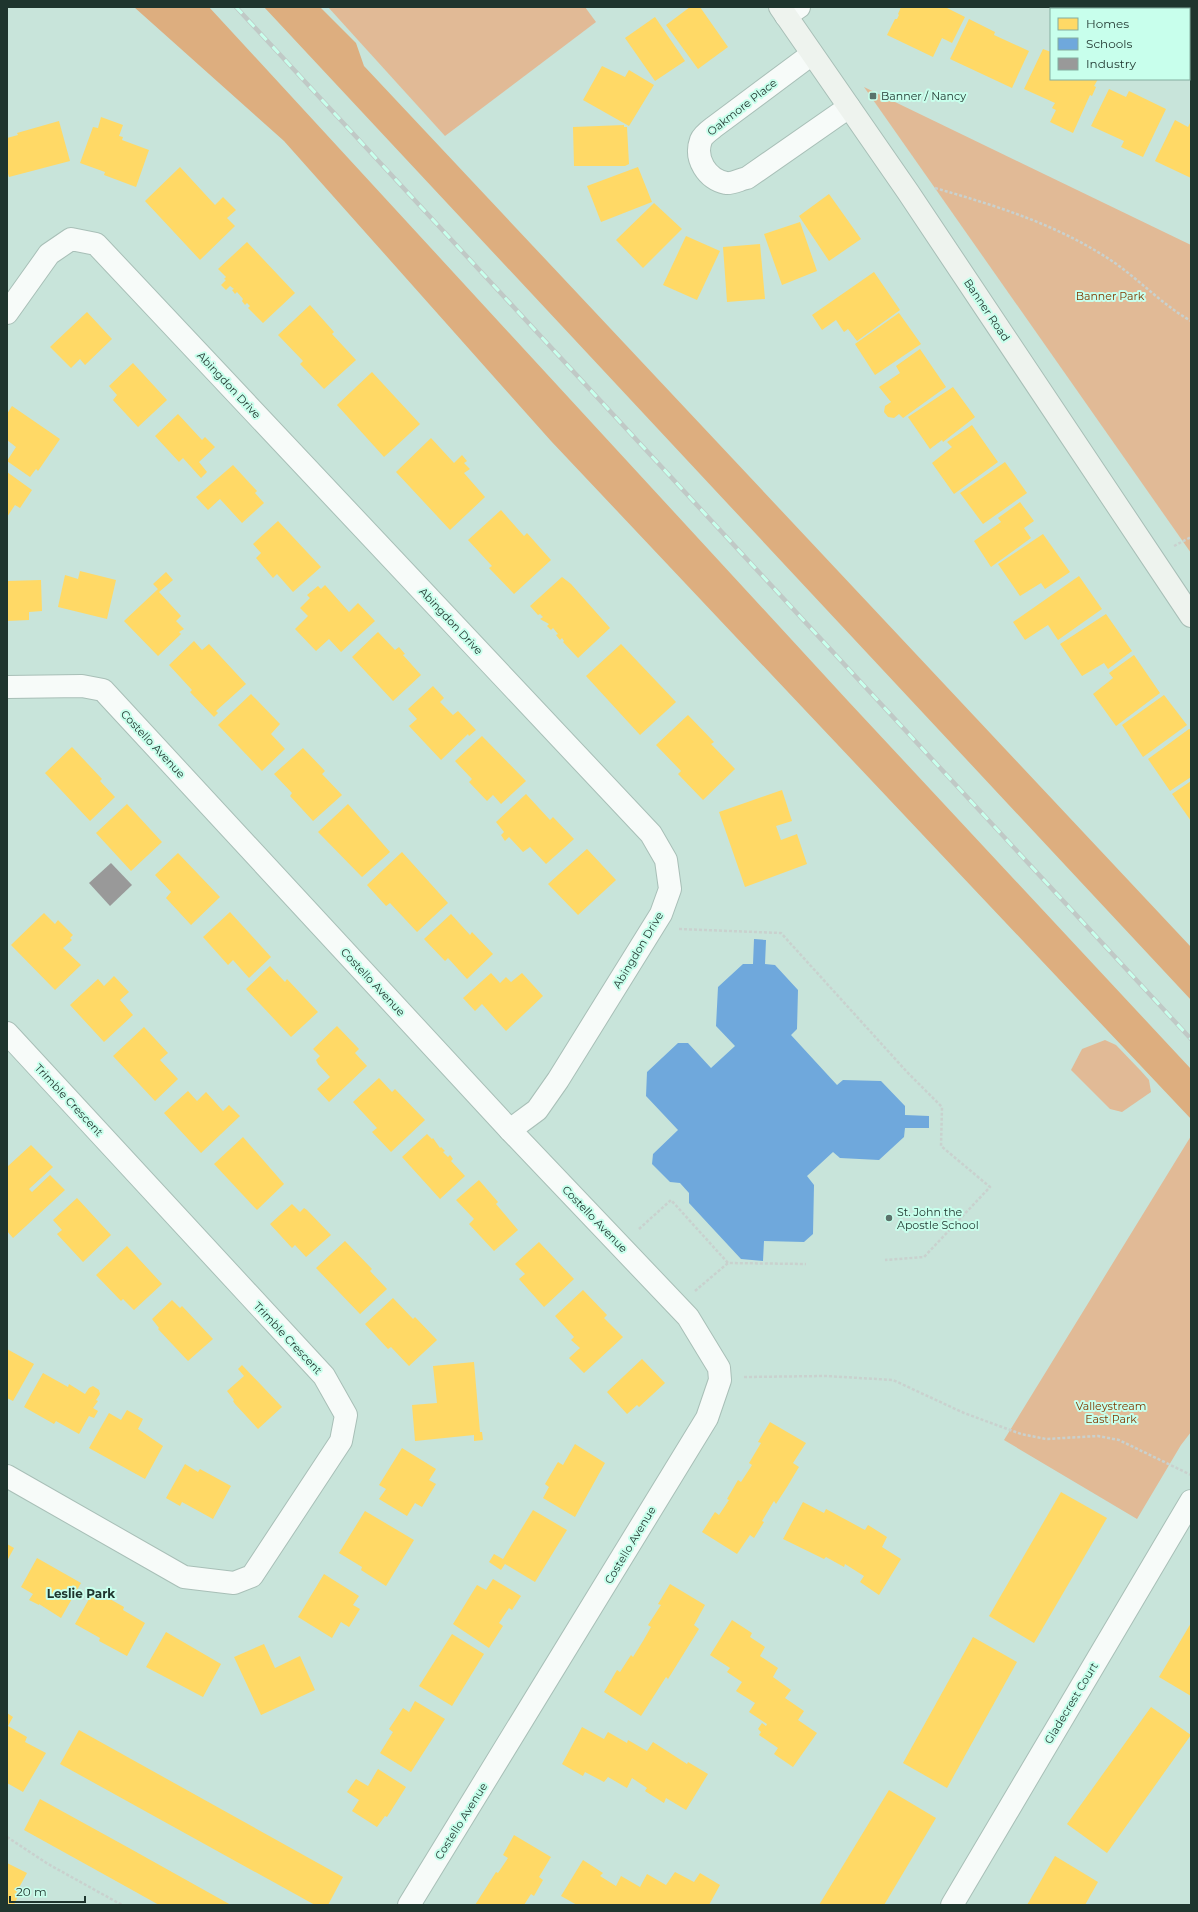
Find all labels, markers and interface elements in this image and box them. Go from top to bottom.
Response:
legend [1050,8,1190,80]
text: Homes [1086,16,1129,31]
text: Schools [1086,36,1132,51]
text: Industry [1086,56,1136,71]
street label: Oakmore Place [704,75,780,139]
place label: Banner / Nancy [881,89,966,103]
marker: Banner / Nancy [868,91,878,101]
street label: Banner Road [961,276,1013,344]
park label: Banner Park [1076,289,1145,303]
street label: Abingdon Drive [194,348,264,422]
street label: Abingdon Drive [416,584,486,658]
street label: Costello Avenue [118,707,188,781]
street label: Abingdon Drive [610,909,667,991]
street label: Costello Avenue [338,945,408,1019]
street label: Trimble Crescent [32,1061,106,1139]
street label: Costello Avenue [559,1183,631,1256]
place label: St. John the Apostle School [897,1205,979,1232]
marker: St. John the Apostle School [884,1213,894,1223]
street label: Trimble Crescent [251,1299,325,1377]
park label: Valleystream East Park [1076,1399,1146,1426]
street label: Costello Avenue [601,1503,659,1586]
district label: Leslie Park [47,1586,115,1601]
street label: Gladecrest Court [1041,1659,1101,1746]
street label: Costello Avenue [432,1780,490,1862]
scale bar [10,1878,85,1904]
text: 20 m [16,1884,47,1899]

